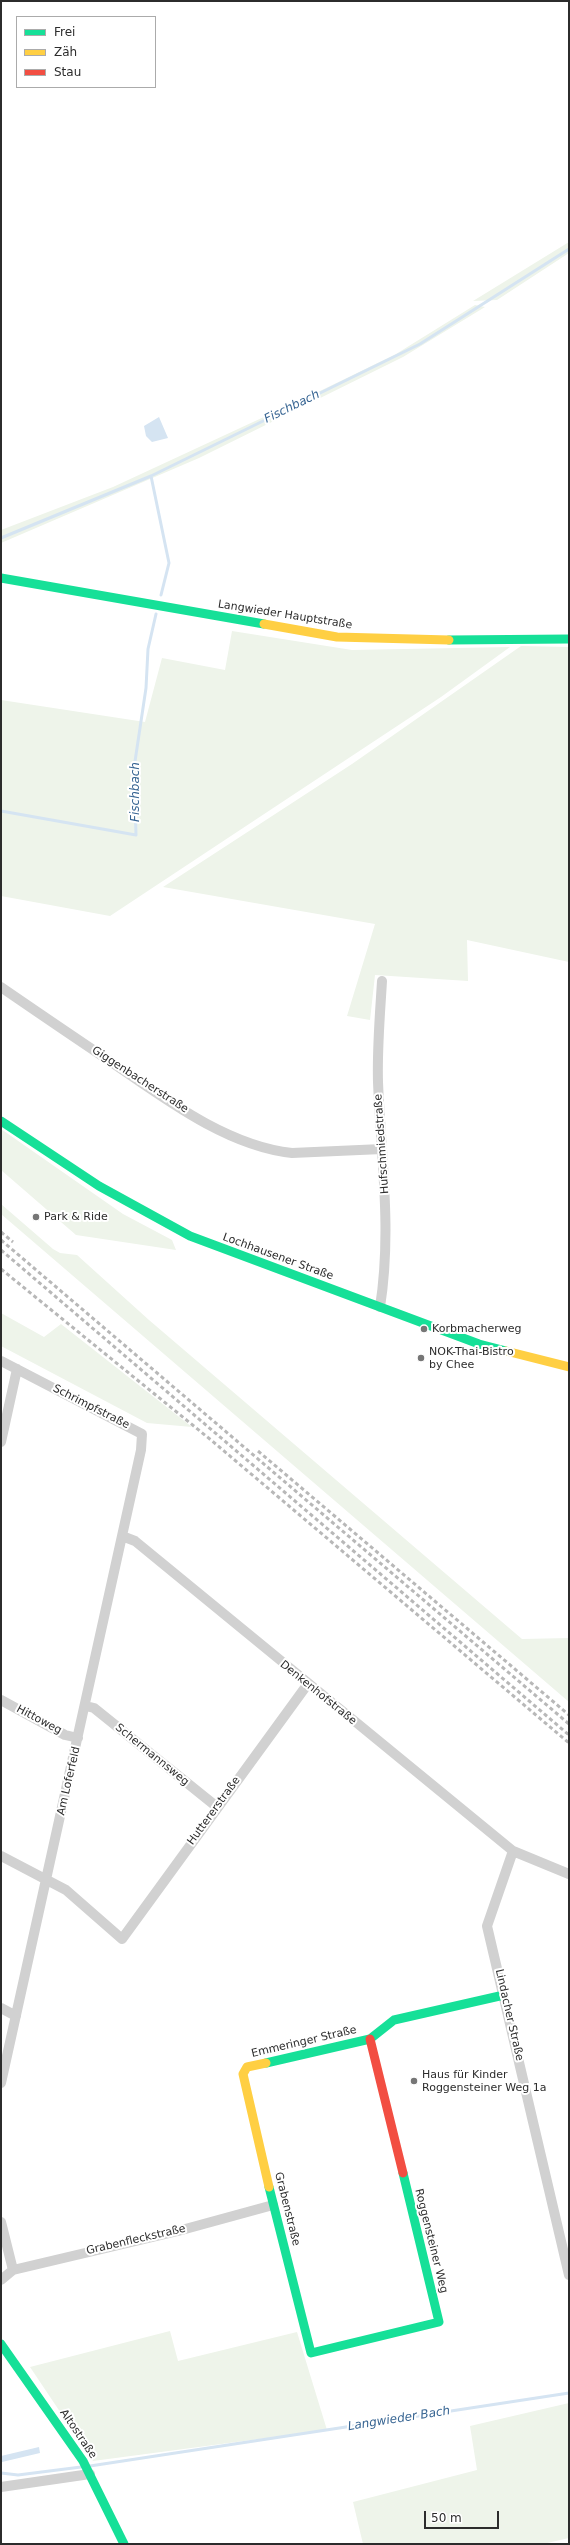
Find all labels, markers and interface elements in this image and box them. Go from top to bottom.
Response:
legend [16,16,156,88]
text: Frei [54,25,75,39]
text: Zäh [54,45,77,59]
text: Stau [54,65,81,79]
water label: Fischbach [262,387,322,427]
street label: Langwieder Hauptstraße [217,598,353,632]
water label: Fischbach [129,762,143,822]
street label: Giggenbacherstraße [89,1044,191,1116]
street label: Hufschmiedstraße [372,1093,392,1195]
place label: Park & Ride [44,1210,108,1224]
marker: Park & Ride [31,1212,41,1222]
street label: Lochhausener Straße [221,1231,335,1283]
place label: Korbmacherweg [432,1322,521,1336]
marker: Korbmacherweg [419,1324,429,1334]
place label: NOK-Thai-Bistro by Chee [429,1345,514,1371]
marker: NOK-Thai-Bistro by Chee [416,1353,426,1363]
street label: Schrimpfstraße [51,1382,131,1432]
street label: Denkenhofstraße [277,1658,359,1728]
street label: Hittoweg [14,1703,64,1737]
street label: Schermannsweg [112,1721,192,1789]
street label: Am Loferfeld [55,1745,83,1817]
street label: Huttererstraße [185,1774,243,1848]
street label: Lindacher Straße [492,1968,526,2062]
street label: Emmeringer Straße [250,2023,358,2061]
place label: Haus für Kinder Roggensteiner Weg 1a [422,2068,546,2094]
marker: Haus für Kinder Roggensteiner Weg 1a [409,2076,419,2086]
street label: Grabenstraße [271,2171,303,2247]
street label: Roggensteiner Weg [412,2187,450,2295]
street label: Grabenfleckstraße [85,2222,187,2258]
water label: Langwieder Bach [347,2404,451,2434]
street label: Altostraße [57,2407,99,2461]
scale bar [426,2503,501,2529]
text: 50 m [431,2511,462,2525]

